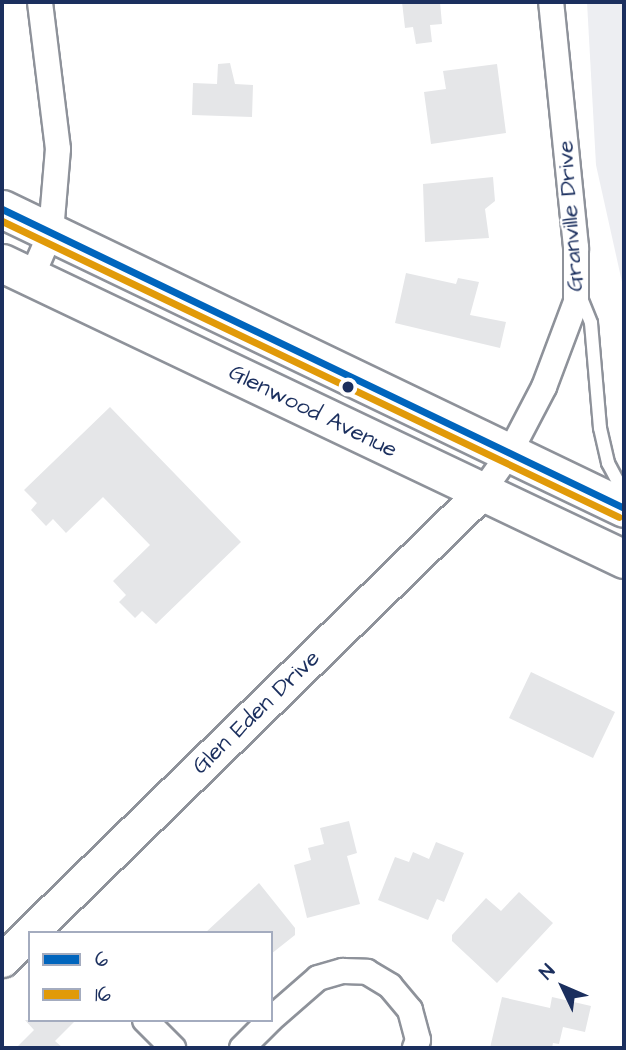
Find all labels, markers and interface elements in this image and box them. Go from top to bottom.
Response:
street label: Granville Drive [551,139,589,293]
street label: Glenwood Avenue [224,358,402,464]
unlabelled marker [341,380,355,394]
street label: Glen Eden Drive [186,644,326,780]
legend [28,931,273,1022]
text: 6 [95,945,108,974]
north arrow [528,952,598,1022]
text: N [534,958,561,986]
text: 16 [95,980,111,1009]

